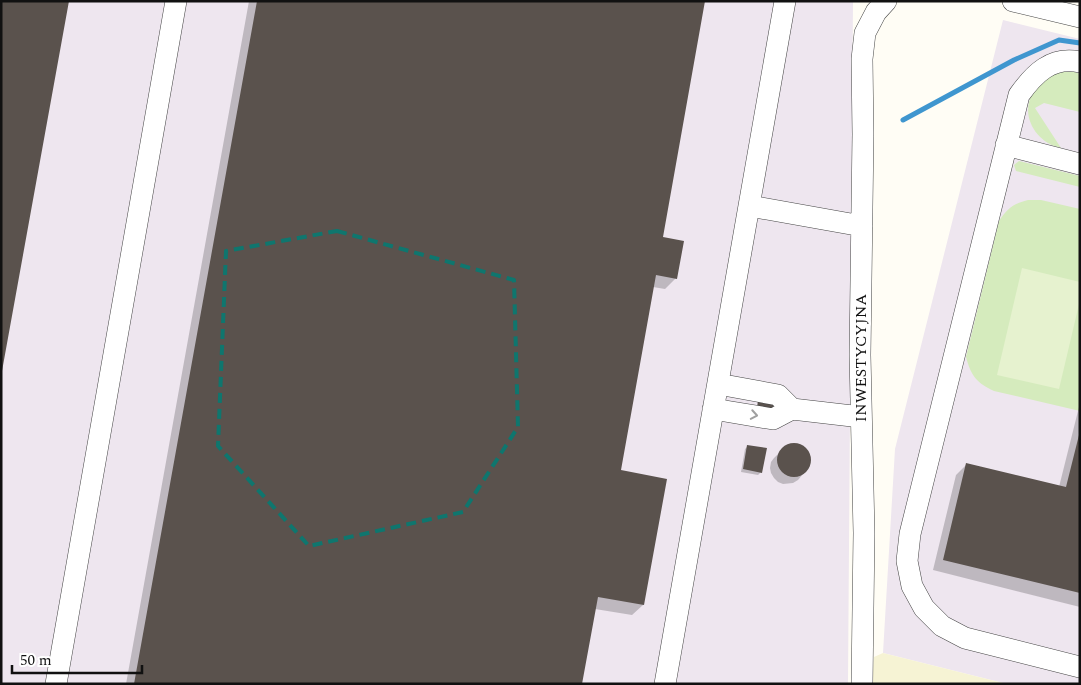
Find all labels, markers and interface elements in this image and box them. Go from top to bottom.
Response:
street label: INWESTYCYJNA [849,294,873,422]
one-way arrow [750,410,758,420]
scale bar [12,642,142,674]
text: 50 m [20,649,52,672]

